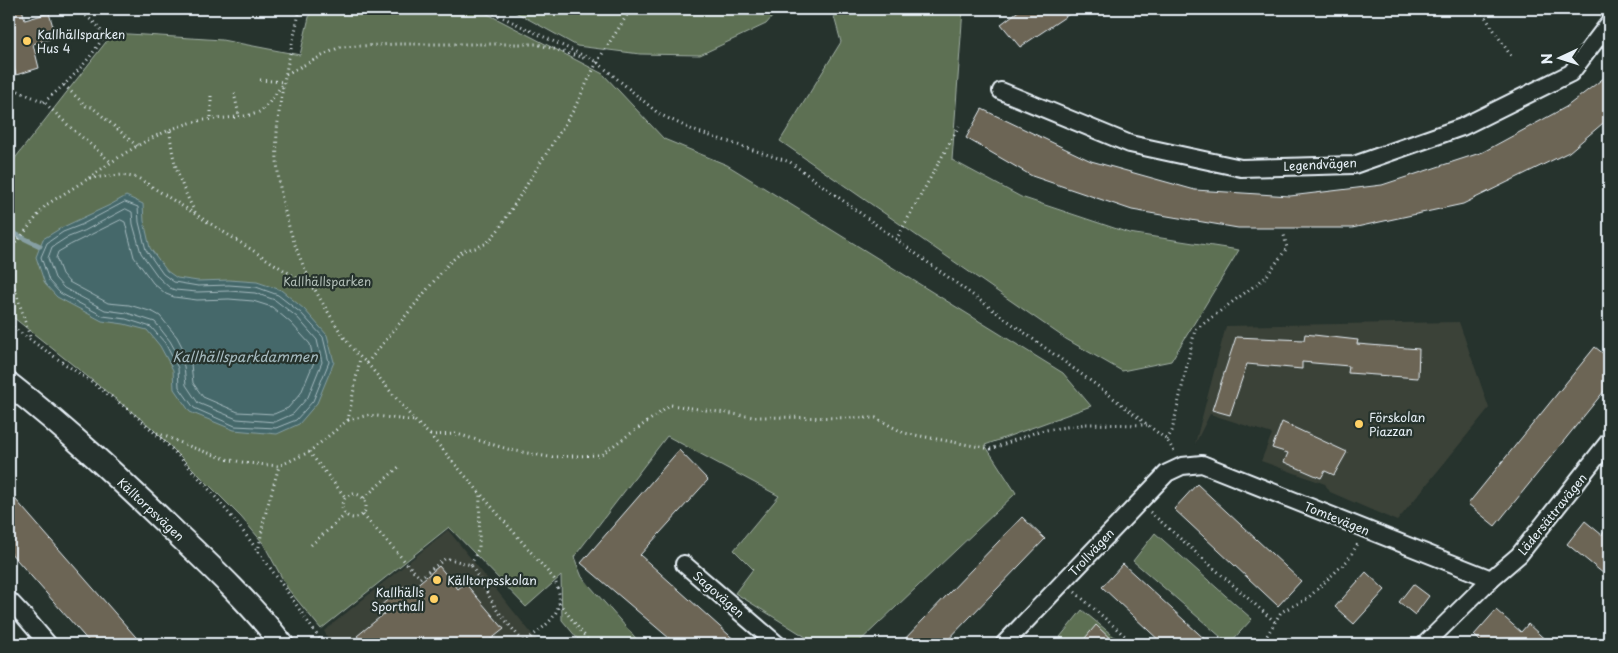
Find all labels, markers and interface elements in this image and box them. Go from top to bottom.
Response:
place label: Kallhällsparken Hus 4 [37,25,125,57]
north arrow [1536,32,1586,82]
marker: Kallhällsparken Hus 4 [21,35,33,47]
text: N [1536,53,1557,65]
street label: Legendvägen [1283,153,1357,175]
park label: Kallhällsparken [283,272,371,290]
water label: Kallhällsparkdammen [172,346,318,367]
place label: Förskolan Piazzan [1369,408,1425,440]
marker: Förskolan Piazzan [1353,418,1365,430]
street label: Lädersättravägen [1513,469,1591,559]
street label: Källtorpsvägen [113,473,189,545]
street label: Tomtevägen [1302,497,1372,539]
street label: Trollvägen [1064,524,1118,580]
street label: Sagovägen [689,567,749,621]
place label: Källtorpsskolan [447,571,537,589]
marker: Källtorpsskolan [431,574,443,586]
place label: Kallhälls Sporthall [371,583,425,615]
marker: Kallhälls Sporthall [428,593,440,605]

